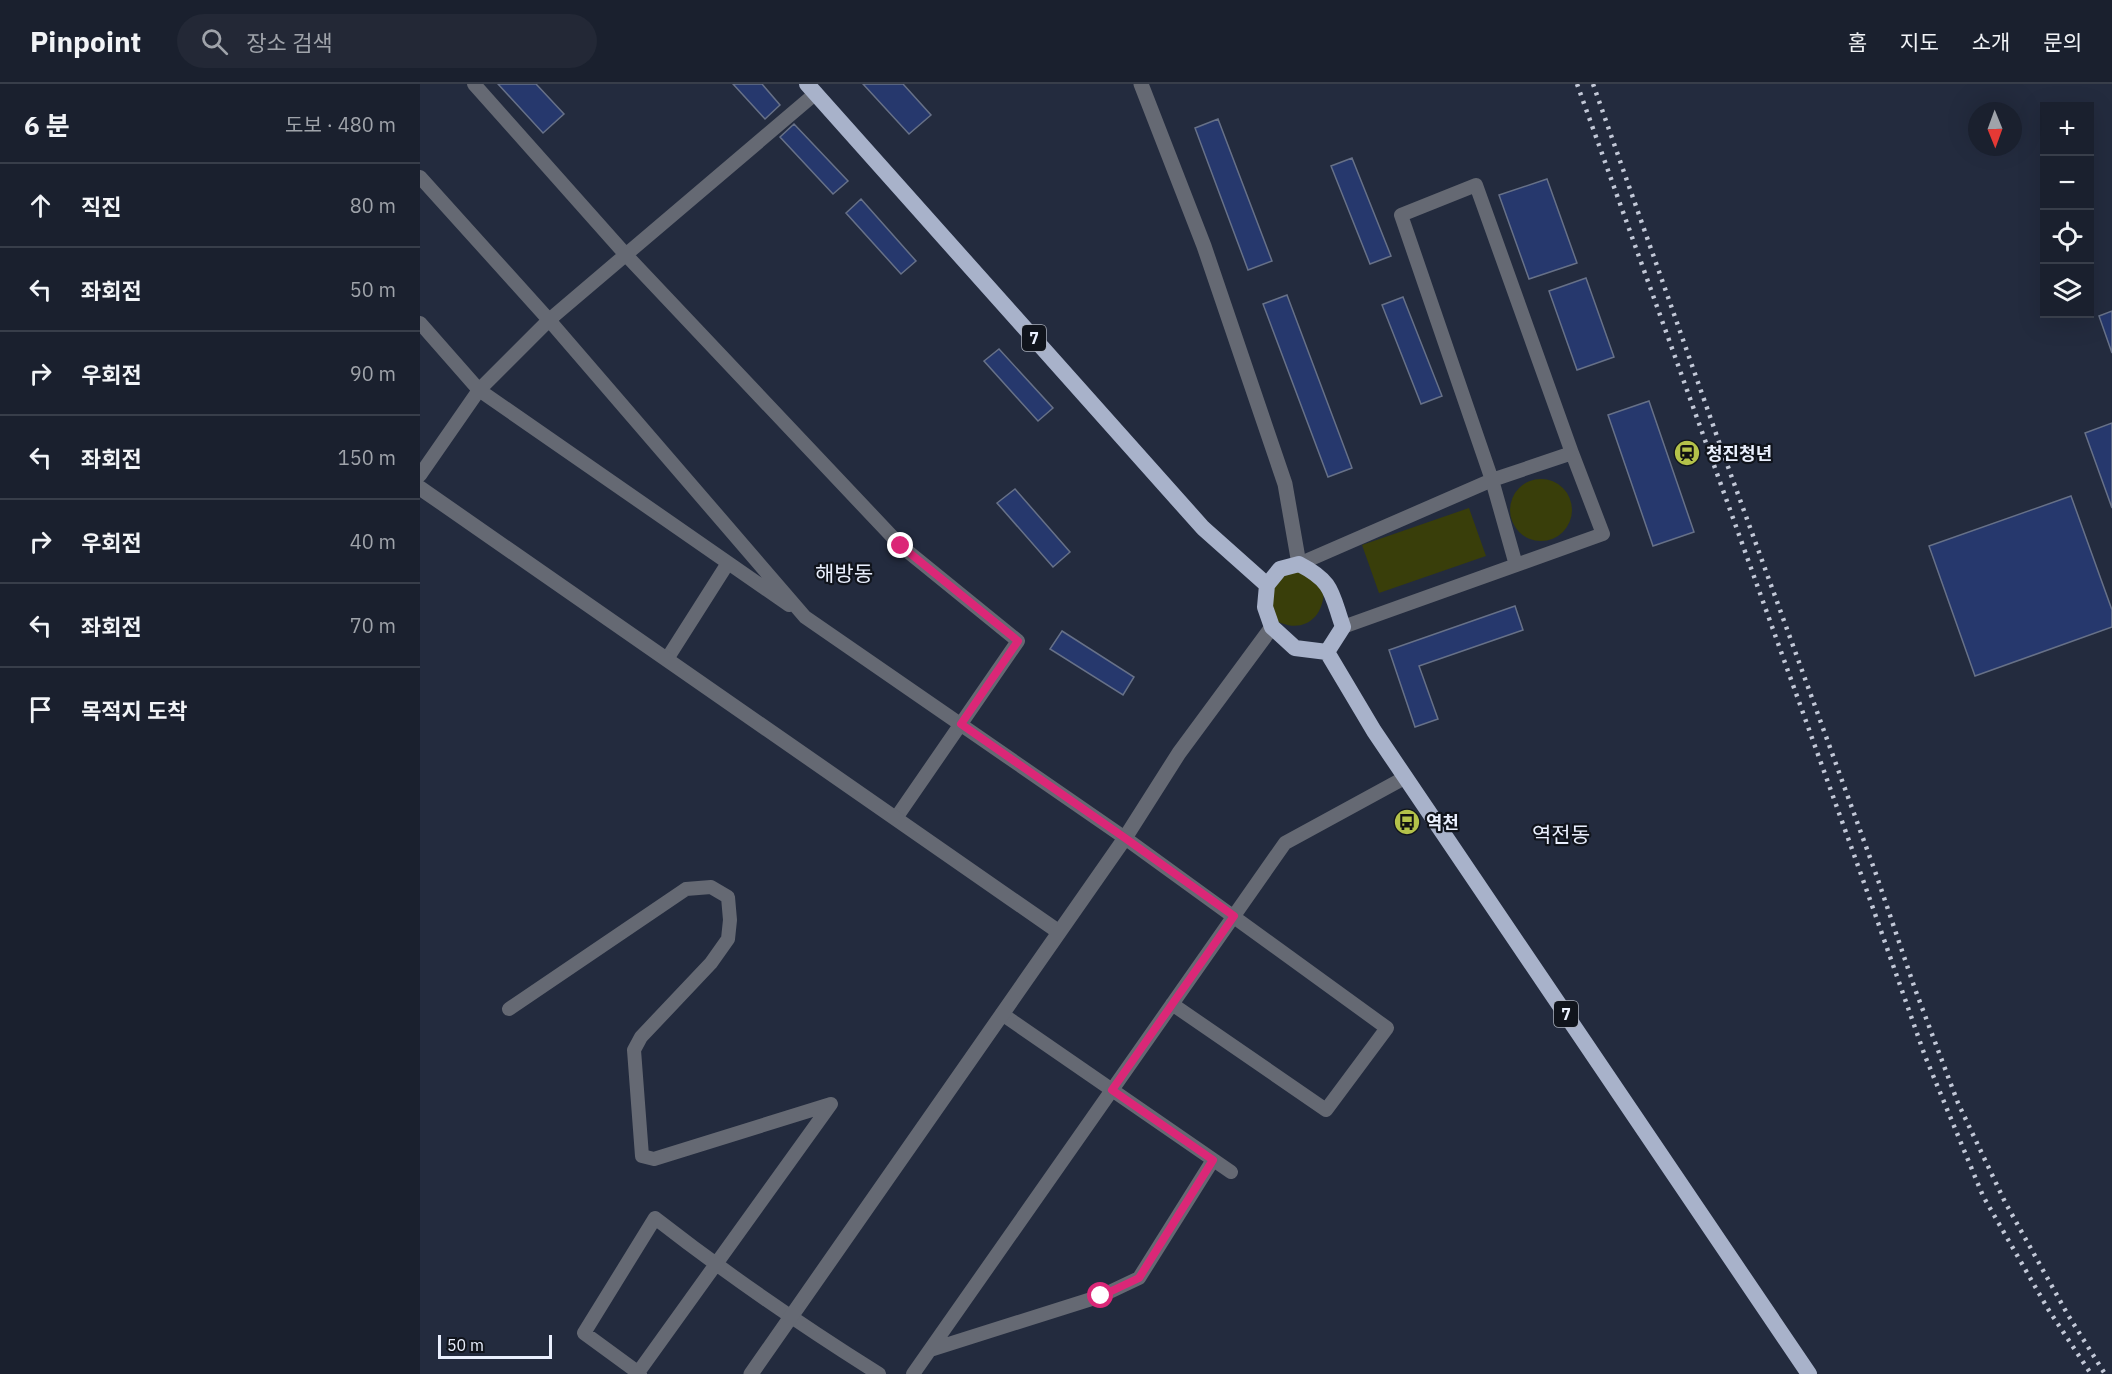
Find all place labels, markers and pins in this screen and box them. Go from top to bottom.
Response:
station icon: 청진청년 [1672,438,1702,468]
place label: 청진청년 [1706,442,1772,465]
bus stop icon: 역천 [1392,807,1422,837]
place label: 역천 [1426,811,1459,834]

